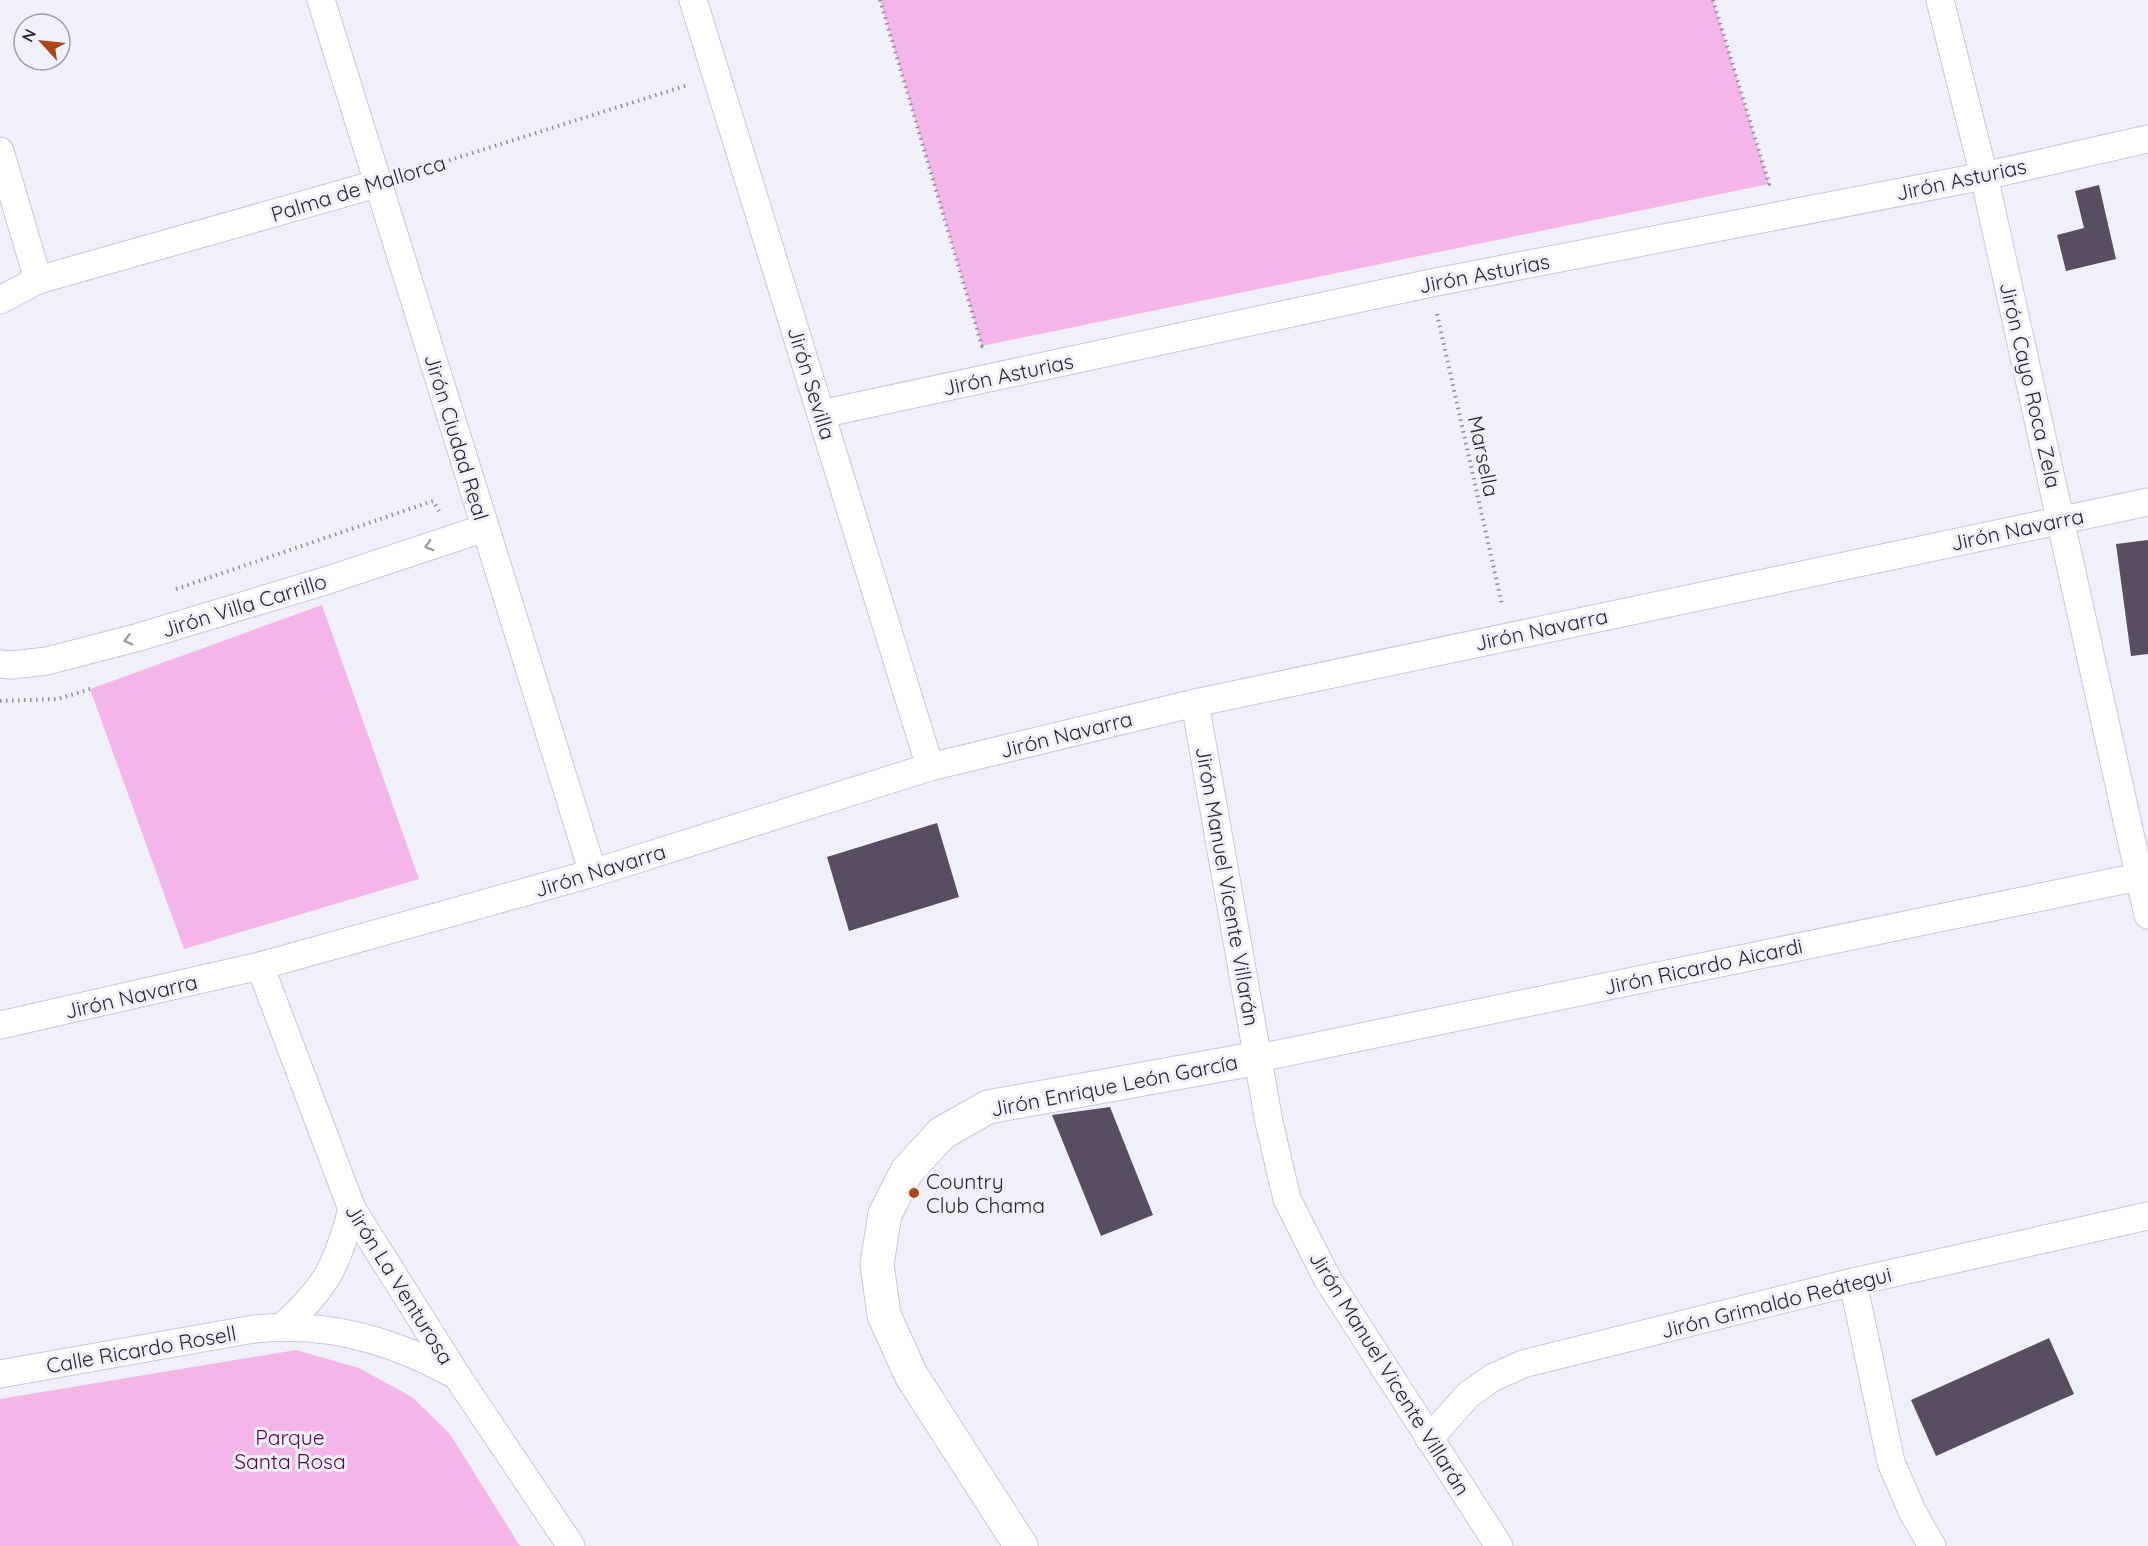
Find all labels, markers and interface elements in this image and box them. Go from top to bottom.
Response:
north arrow [12,12,72,72]
text: N [17,25,40,45]
street label: Palma de Mallorca [267,149,449,227]
street label: Jirón Asturias [1893,152,2029,206]
street label: Jirón Asturias [1416,248,1552,298]
street label: Jirón Cayo Roca Zela [1995,279,2067,491]
street label: Jirón Sevilla [783,323,841,443]
street label: Jirón Asturias [940,347,1076,401]
street label: Jirón Ciudad Real [419,351,495,523]
street label: Marsella [1463,413,1505,499]
street label: Jirón Navarra [1948,502,2086,556]
one-way arrow [424,539,435,551]
street label: Jirón Villa Carrillo [158,568,330,642]
street label: Jirón Navarra [1472,602,1610,656]
one-way arrow [123,632,133,645]
street label: Jirón Navarra [997,705,1135,763]
street label: Jirón Manuel Vicente Villarán [1191,744,1265,1028]
street label: Jirón Navarra [531,838,669,902]
street label: Jirón Ricardo Aicardi [1601,932,1805,1000]
street label: Jirón Navarra [62,968,200,1024]
street label: Jirón Enrique León García [988,1048,1240,1122]
place label: Country Club Chama [926,1168,1045,1218]
marker: Country Club Chama [907,1186,921,1200]
street label: Jirón La Venturosa [340,1199,460,1369]
street label: Jirón Manuel Vicente Villarán [1304,1246,1476,1500]
street label: Jirón Grimaldo Reátegui [1658,1261,1894,1343]
street label: Calle Ricardo Rosell [44,1319,238,1379]
park label: Parque Santa Rosa [234,1424,346,1474]

